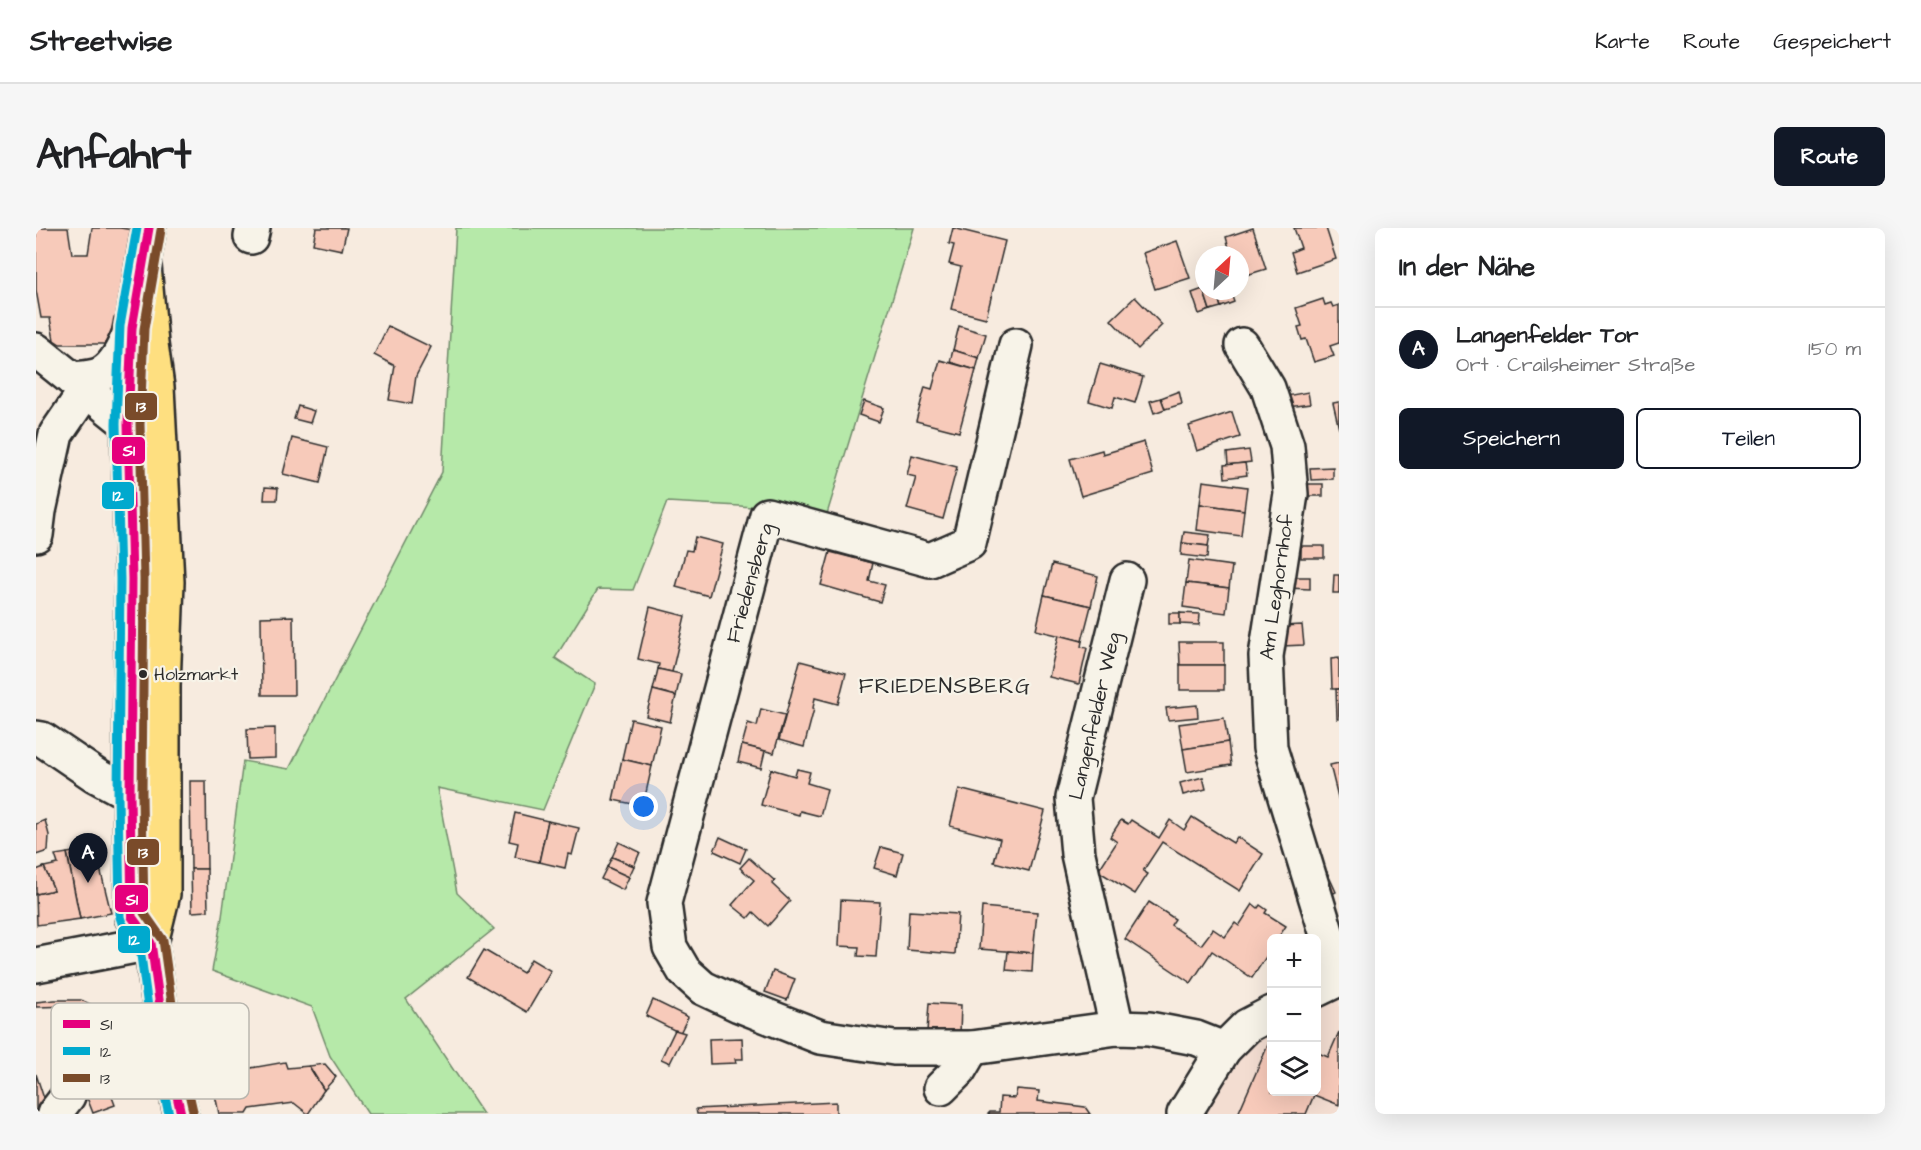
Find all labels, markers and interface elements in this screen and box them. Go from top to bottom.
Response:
text: Streetwise [30,22,172,61]
text: Karte [1595,27,1650,56]
text: Route [1683,27,1740,56]
text: Gespeichert [1773,27,1891,56]
text: Anfahrt [36,127,191,185]
button: Route [1774,127,1885,186]
north arrow [1195,246,1249,300]
text: In der Nähe [1399,249,1535,285]
text: Langenfelder Tor [1456,320,1638,351]
text: A [1412,335,1425,363]
text: 150 m [1808,335,1861,363]
text: Ort · Crailsheimer Straße [1456,351,1695,379]
line badge: 13 [124,392,158,421]
text: 13 [136,396,147,418]
button: Speichern [1399,408,1624,469]
button: Teilen [1636,408,1861,469]
line badge: S1 [111,436,146,465]
text: S1 [122,440,136,462]
line badge: 12 [101,481,135,510]
text: 12 [112,485,124,507]
street label: Am Leghornhof [1253,512,1302,662]
street label: Friedensberg [720,520,781,646]
street label: Langenfelder Weg [1062,630,1129,803]
place label: Holzmarkt [154,662,239,687]
marker: Holzmarkt [137,668,149,680]
district label: FRIEDENSBERG [859,672,1031,701]
your location [629,792,658,821]
pin: A [68,834,108,883]
line badge: 13 [126,838,160,866]
text: 13 [138,842,149,864]
line badge: S1 [114,884,149,913]
text: S1 [125,889,139,911]
line badge: 12 [117,925,151,954]
text: 12 [128,929,140,951]
map controls [1267,934,1321,1096]
button: + [1267,934,1321,988]
button: − [1267,988,1321,1042]
legend [51,1003,249,1099]
text: S1 [100,1014,112,1036]
text: 12 [100,1041,111,1063]
button: layers [1267,1042,1321,1096]
text: 13 [100,1068,110,1090]

